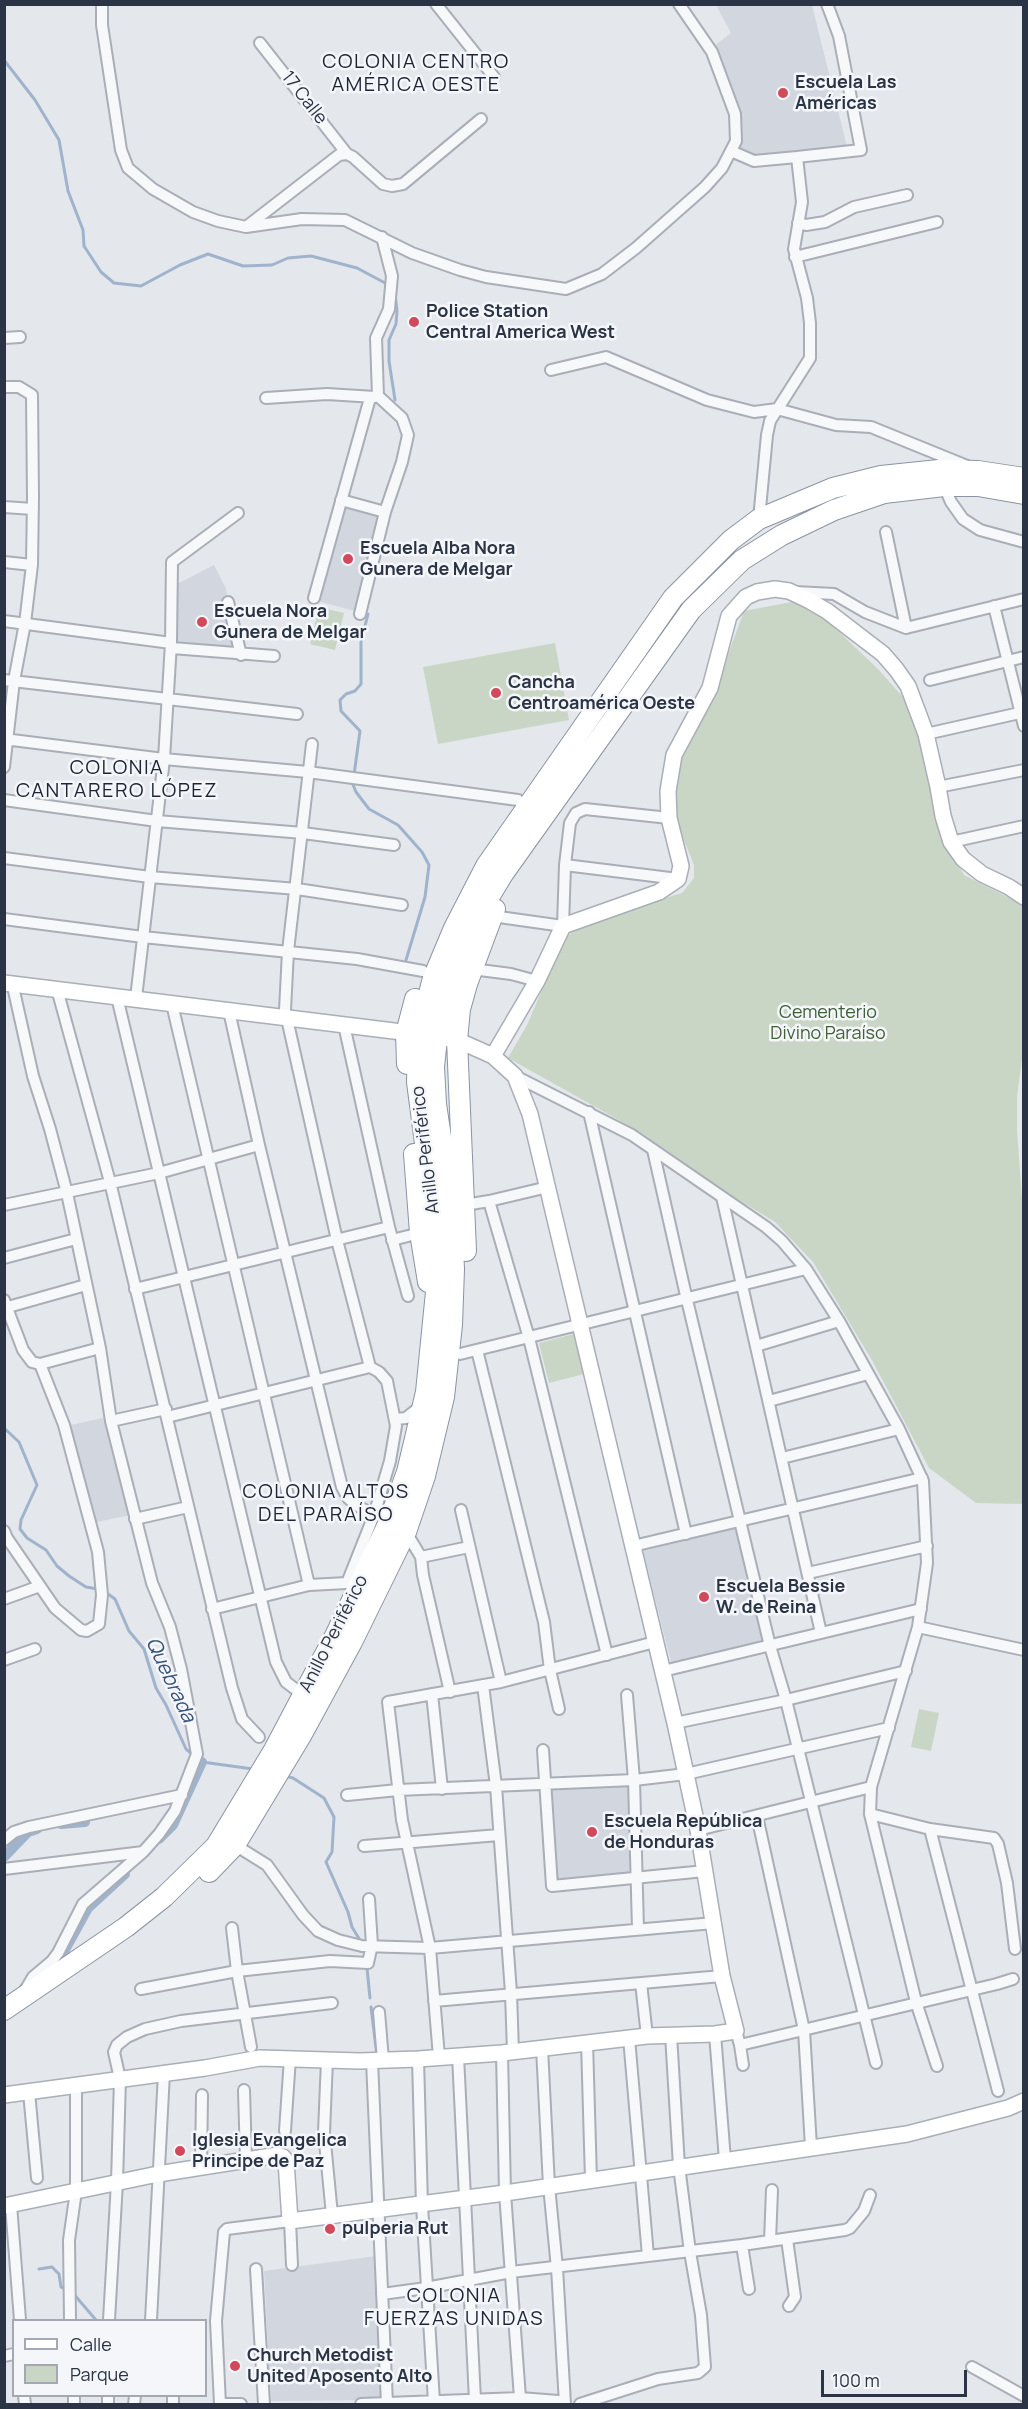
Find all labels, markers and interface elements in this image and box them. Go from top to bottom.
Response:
district label: COLONIA CENTRO AMÉRICA OESTE [322,50,510,97]
street label: 17 Calle [277,67,331,129]
place label: Escuela Las Américas [795,72,896,115]
marker: Escuela Las Américas [776,86,790,100]
place label: Police Station Central America West [426,301,615,344]
marker: Police Station Central America West [407,315,421,329]
place label: Escuela Alba Nora Gunera de Melgar [360,538,515,580]
marker: Escuela Alba Nora Gunera de Melgar [341,552,355,566]
place label: Escuela Nora Gunera de Melgar [214,601,367,644]
marker: Escuela Nora Gunera de Melgar [195,615,209,629]
place label: Cancha Centroamérica Oeste [508,672,695,714]
marker: Cancha Centroamérica Oeste [489,686,503,700]
district label: COLONIA CANTARERO LÓPEZ [16,756,218,803]
park label: Cementerio Divino Paraíso [770,1002,886,1044]
street label: Anillo Periférico [407,1085,445,1215]
district label: COLONIA ALTOS DEL PARAÍSO [242,1480,410,1527]
street label: Anillo Periférico [295,1572,373,1696]
place label: Escuela Bessie W. de Reina [716,1576,845,1618]
marker: Escuela Bessie W. de Reina [697,1590,711,1604]
water label: Quebrada [140,1634,200,1726]
place label: Escuela República de Honduras [604,1811,762,1854]
marker: Escuela República de Honduras [585,1825,599,1839]
place label: Iglesia Evangelica Principe de Paz [192,2130,347,2172]
marker: Iglesia Evangelica Principe de Paz [173,2144,187,2158]
place label: pulperia Rut [342,2218,448,2240]
marker: pulperia Rut [323,2222,337,2236]
district label: COLONIA FUERZAS UNIDAS [364,2284,544,2331]
legend [12,2319,207,2397]
text: Calle [70,2332,112,2356]
place label: Church Metodist United Aposento Alto [247,2345,432,2388]
scale bar [824,2358,970,2396]
marker: Church Metodist United Aposento Alto [228,2359,242,2373]
text: Parque [70,2362,129,2386]
text: 100 m [832,2368,880,2392]

